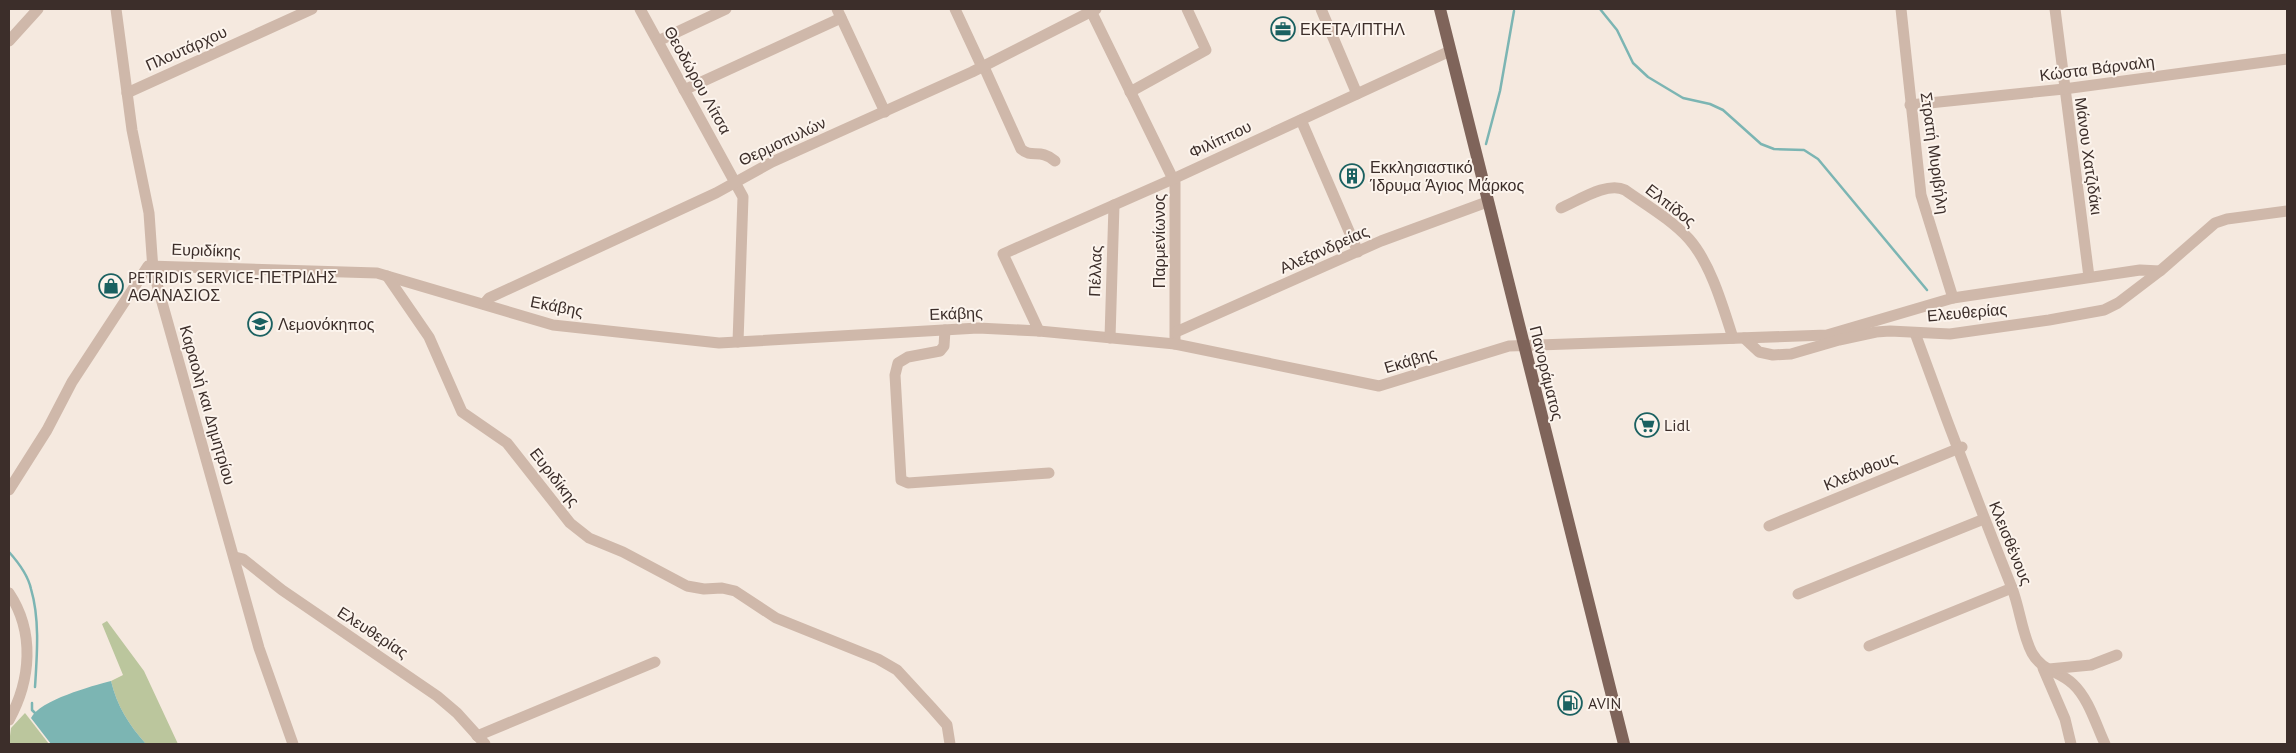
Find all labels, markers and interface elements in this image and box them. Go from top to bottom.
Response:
office icon: ΕΚΕΤΑ/ΙΠΤΗΛ [1270,16,1296,42]
place label: ΕΚΕΤΑ/ΙΠΤΗΛ [1300,19,1405,39]
street label: Πλουτάρχου [142,21,230,75]
street label: Θεοδώρου Λίτσα [660,23,736,137]
street label: Κώστα Βάρναλη [2038,51,2156,85]
street label: Στρατή Μυριβήλη [1917,91,1953,215]
street label: Μάνου Χατζιδάκι [2071,96,2107,217]
street label: Θερμοπυλών [735,112,829,170]
street label: Φιλίππου [1186,116,1254,162]
place label: Εκκλησιαστικό Ίδρυμα Άγιος Μάρκος [1369,157,1524,195]
building icon: Εκκλησιαστικό Ίδρυμα Άγιος Μάρκος [1339,163,1365,189]
street label: Ελπίδος [1642,179,1700,231]
street label: Παρμενίωνος [1149,193,1169,288]
street label: Αλεξανδρείας [1276,220,1372,278]
street label: Ευριδίκης [171,239,241,261]
street label: Πέλλας [1084,245,1106,297]
place label: PETRIDIS SERVICE-ΠΕΤΡΙΔΗΣ ΑΘΑΝΑΣΙΟΣ [128,267,337,305]
shop icon: PETRIDIS SERVICE-ΠΕΤΡΙΔΗΣ ΑΘΑΝΑΣΙΟΣ [98,273,124,299]
street label: Εκάβης [529,291,585,321]
street label: Ελευθερίας [1926,299,2008,325]
street label: Εκάβης [929,302,983,324]
school or university icon: Λεμονόκηπος [247,311,273,337]
place label: Λεμονόκηπος [278,314,375,334]
street label: Καραολή και Δημητρίου [176,323,240,487]
street label: Πανοράματος [1526,324,1568,423]
street label: Εκάβης [1381,343,1439,377]
supermarket icon: Lidl [1634,412,1660,438]
place label: Lidl [1664,415,1690,435]
street label: Ευριδίκης [526,444,584,511]
street label: Κλεάνθους [1820,447,1900,495]
street label: Κλεισθένους [1985,498,2037,588]
street label: Ελευθερίας [334,602,412,662]
fuel station icon: AVIN [1557,690,1583,716]
place label: AVIN [1588,693,1621,713]

